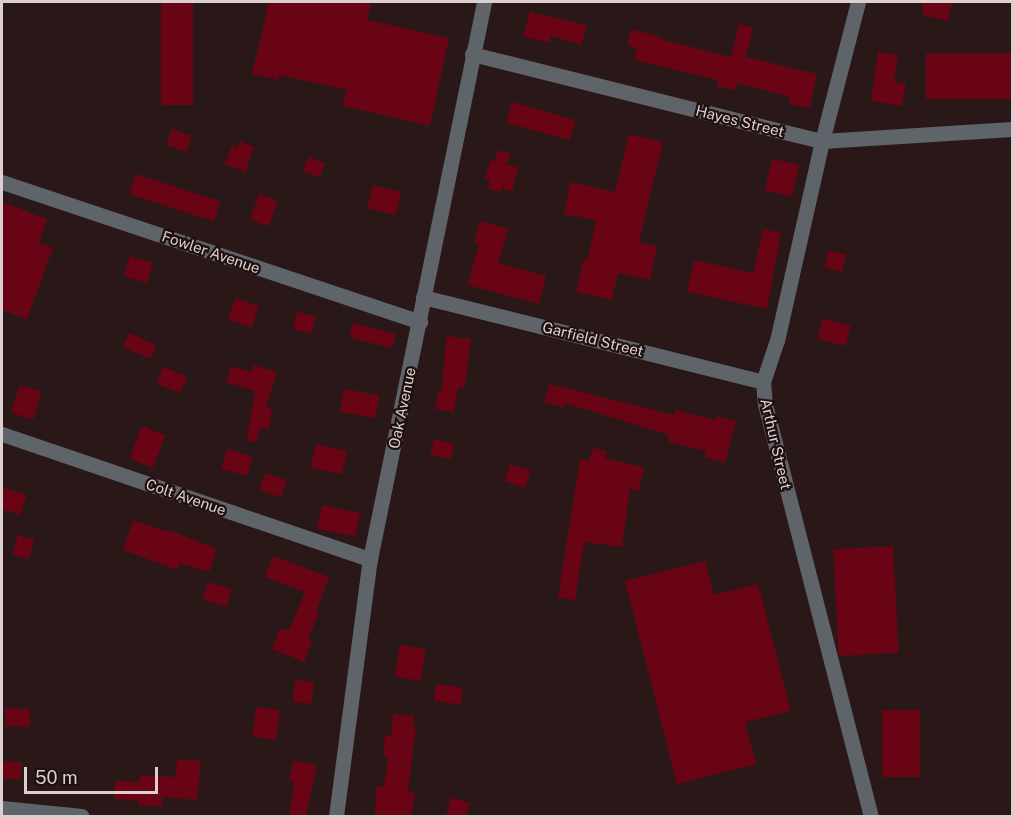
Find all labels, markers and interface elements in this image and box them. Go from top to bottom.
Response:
street label: Hayes Street [694,101,786,141]
street label: Fowler Avenue [160,227,262,277]
street label: Garfield Street [541,318,645,360]
street label: Oak Avenue [385,366,419,450]
street label: Arthur Street [757,397,795,491]
street label: Colt Avenue [143,475,229,519]
scale bar [27,755,160,793]
text: 50 m [35,767,78,788]

